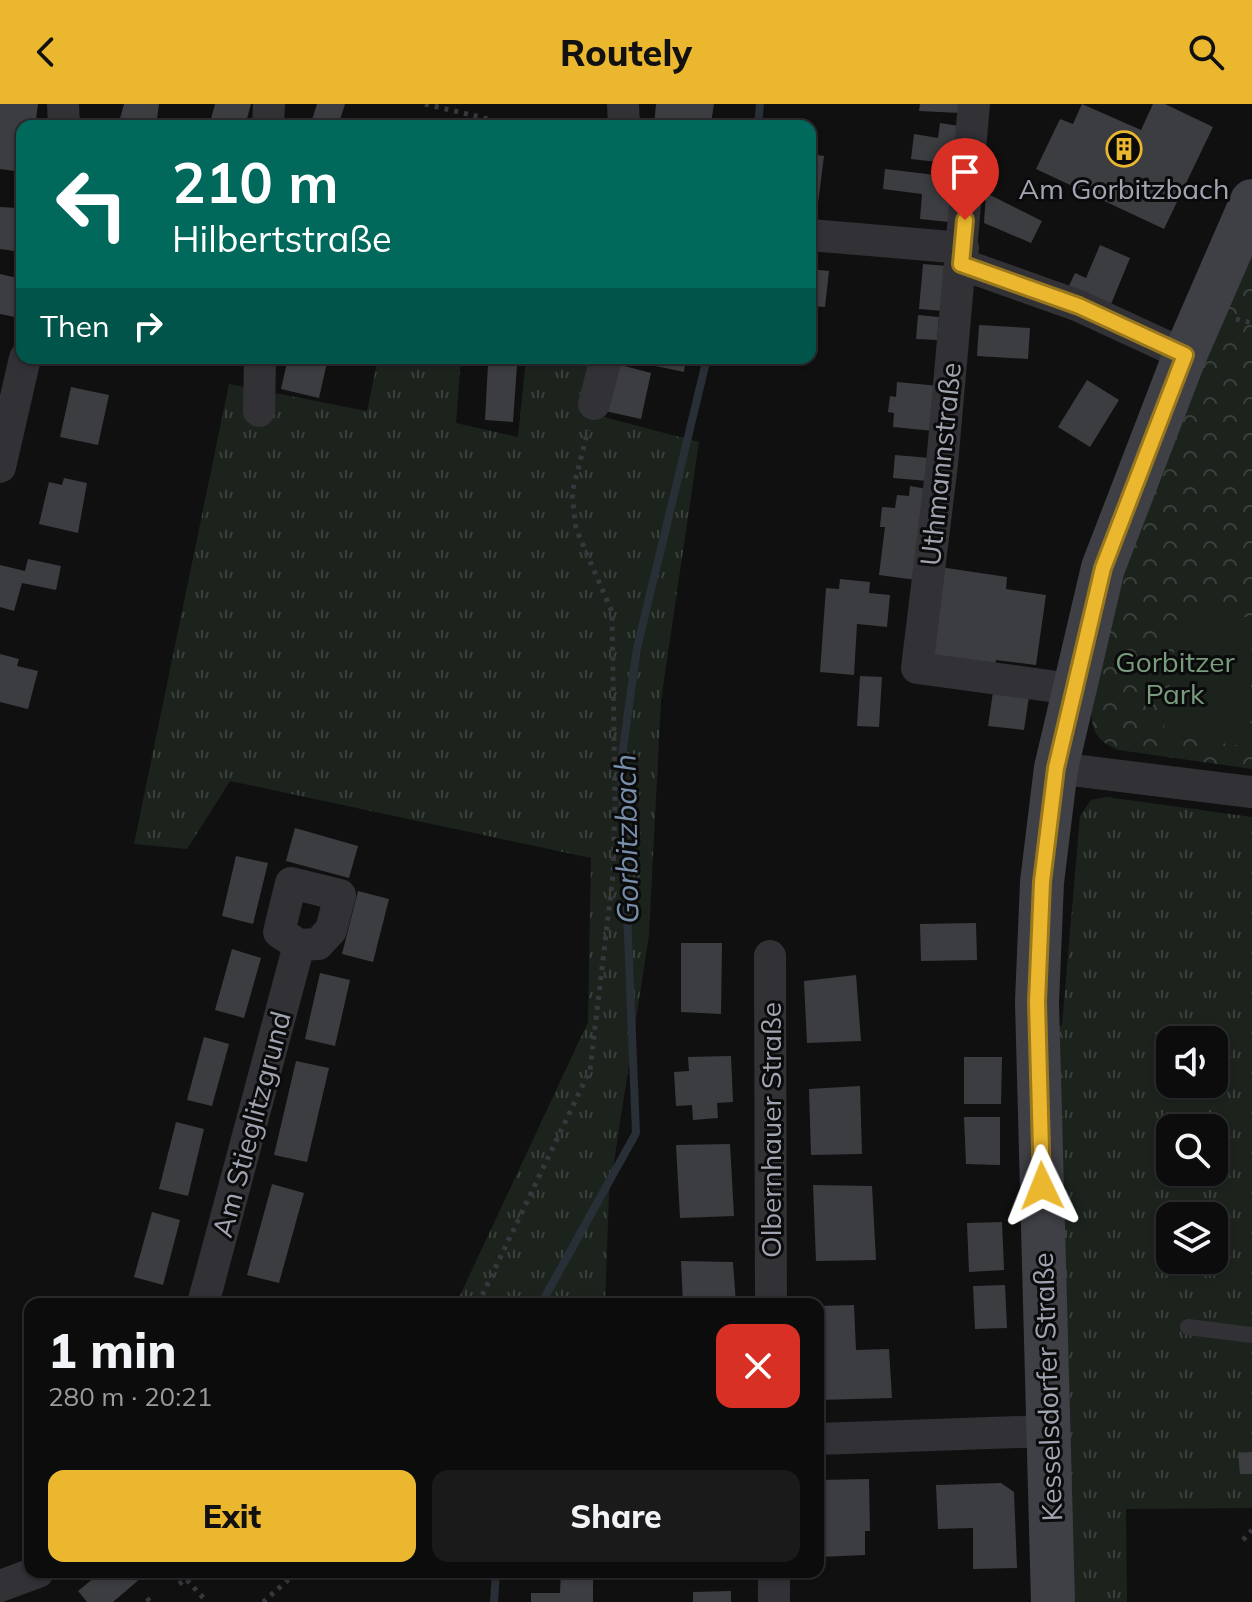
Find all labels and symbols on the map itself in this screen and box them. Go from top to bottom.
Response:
building icon: Am Gorbitzbach [1105,130,1143,168]
pin [931,138,999,220]
place label: Am Gorbitzbach [1019,171,1229,206]
street label: Uthmannstraße [912,361,968,567]
park label: Gorbitzer Park [1115,644,1236,711]
water label: Gorbitzbach [606,754,646,924]
street label: Olbernhauer Straße [753,1002,788,1258]
street label: Am Stieglitzgrund [204,1007,298,1241]
position arrow [1000,1144,1084,1228]
street label: Kesselsdorfer Straße [1025,1252,1069,1522]

